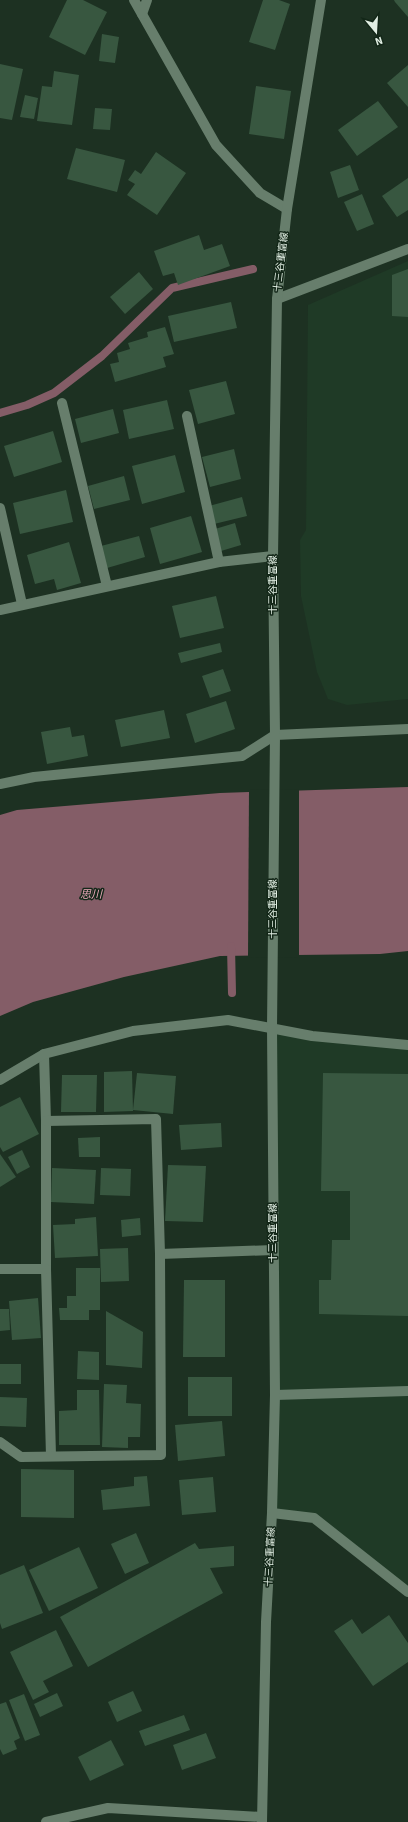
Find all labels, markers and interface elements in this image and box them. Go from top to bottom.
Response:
north arrow [356,12,396,52]
text: N [373,33,385,49]
street label: 十三谷重富線 [270,231,292,293]
street label: 十三谷重富線 [266,555,280,615]
street label: 十三谷重富線 [266,879,280,939]
water label: 思川 [80,887,103,902]
street label: 十三谷重富線 [266,1203,280,1263]
street label: 十三谷重富線 [261,1527,279,1587]

